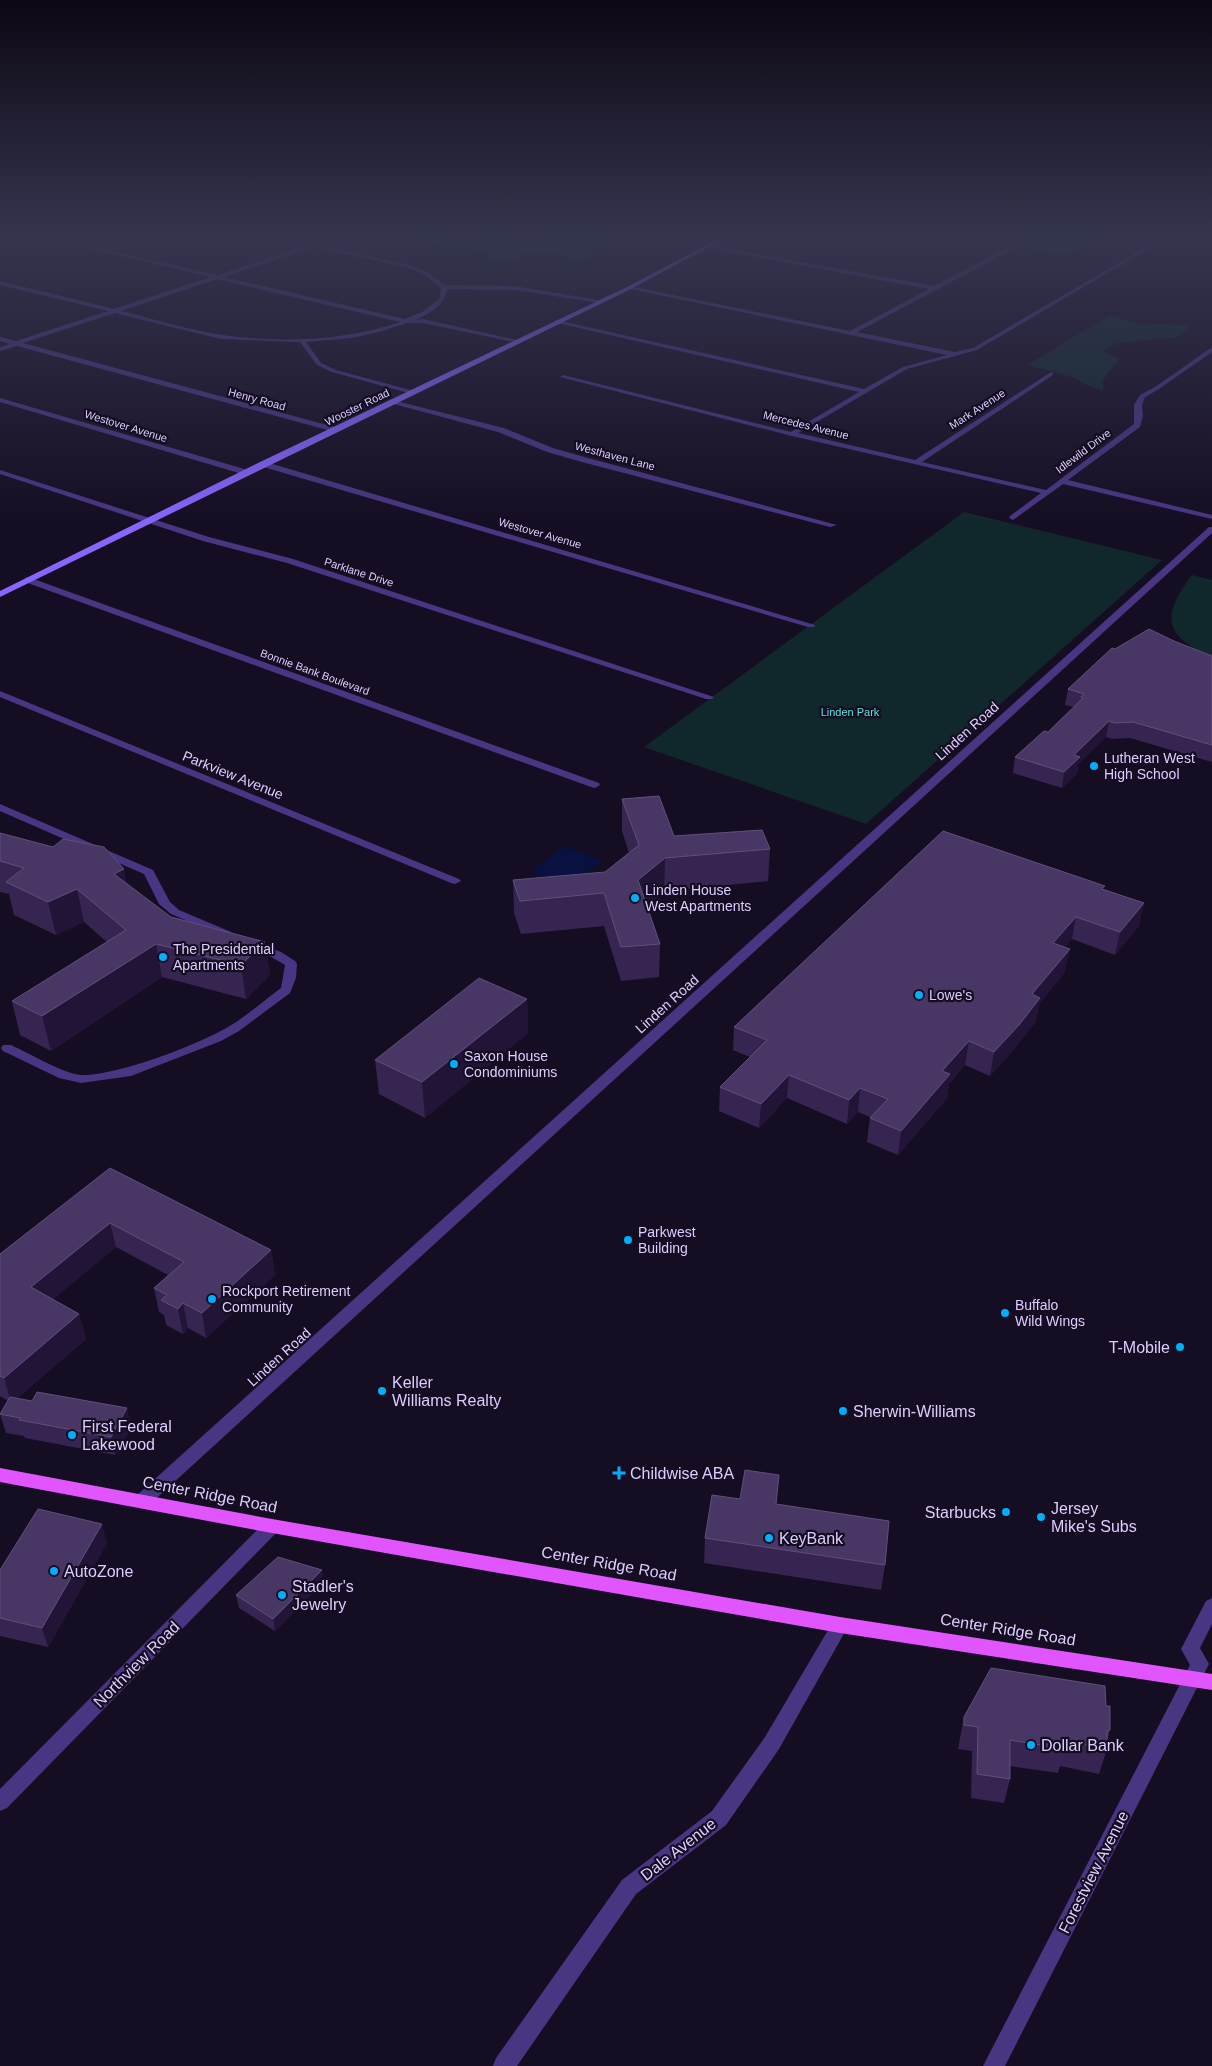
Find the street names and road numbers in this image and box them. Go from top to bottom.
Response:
street label: Henry Road [227,386,287,412]
street label: Wooster Road [323,386,391,428]
street label: Mark Avenue [947,387,1007,431]
street label: Westover Avenue [83,408,169,444]
street label: Mercedes Avenue [762,409,850,441]
street label: Idlewild Drive [1053,427,1113,475]
street label: Westhaven Lane [574,440,656,472]
street label: Westover Avenue [497,515,583,551]
street label: Parklane Drive [323,555,395,589]
street label: Bonnie Bank Boulevard [259,647,371,697]
street label: Linden Road [932,698,1002,764]
street label: Parkview Avenue [180,748,286,803]
street label: Linden Road [632,971,702,1037]
street label: Linden Road [244,1324,314,1390]
street label: Center Ridge Road [141,1473,279,1516]
street label: Center Ridge Road [540,1543,678,1584]
street label: Center Ridge Road [939,1610,1077,1649]
street label: Northview Road [90,1618,183,1711]
street label: Forestview Avenue [1055,1808,1132,1936]
street label: Dale Avenue [637,1815,719,1884]

